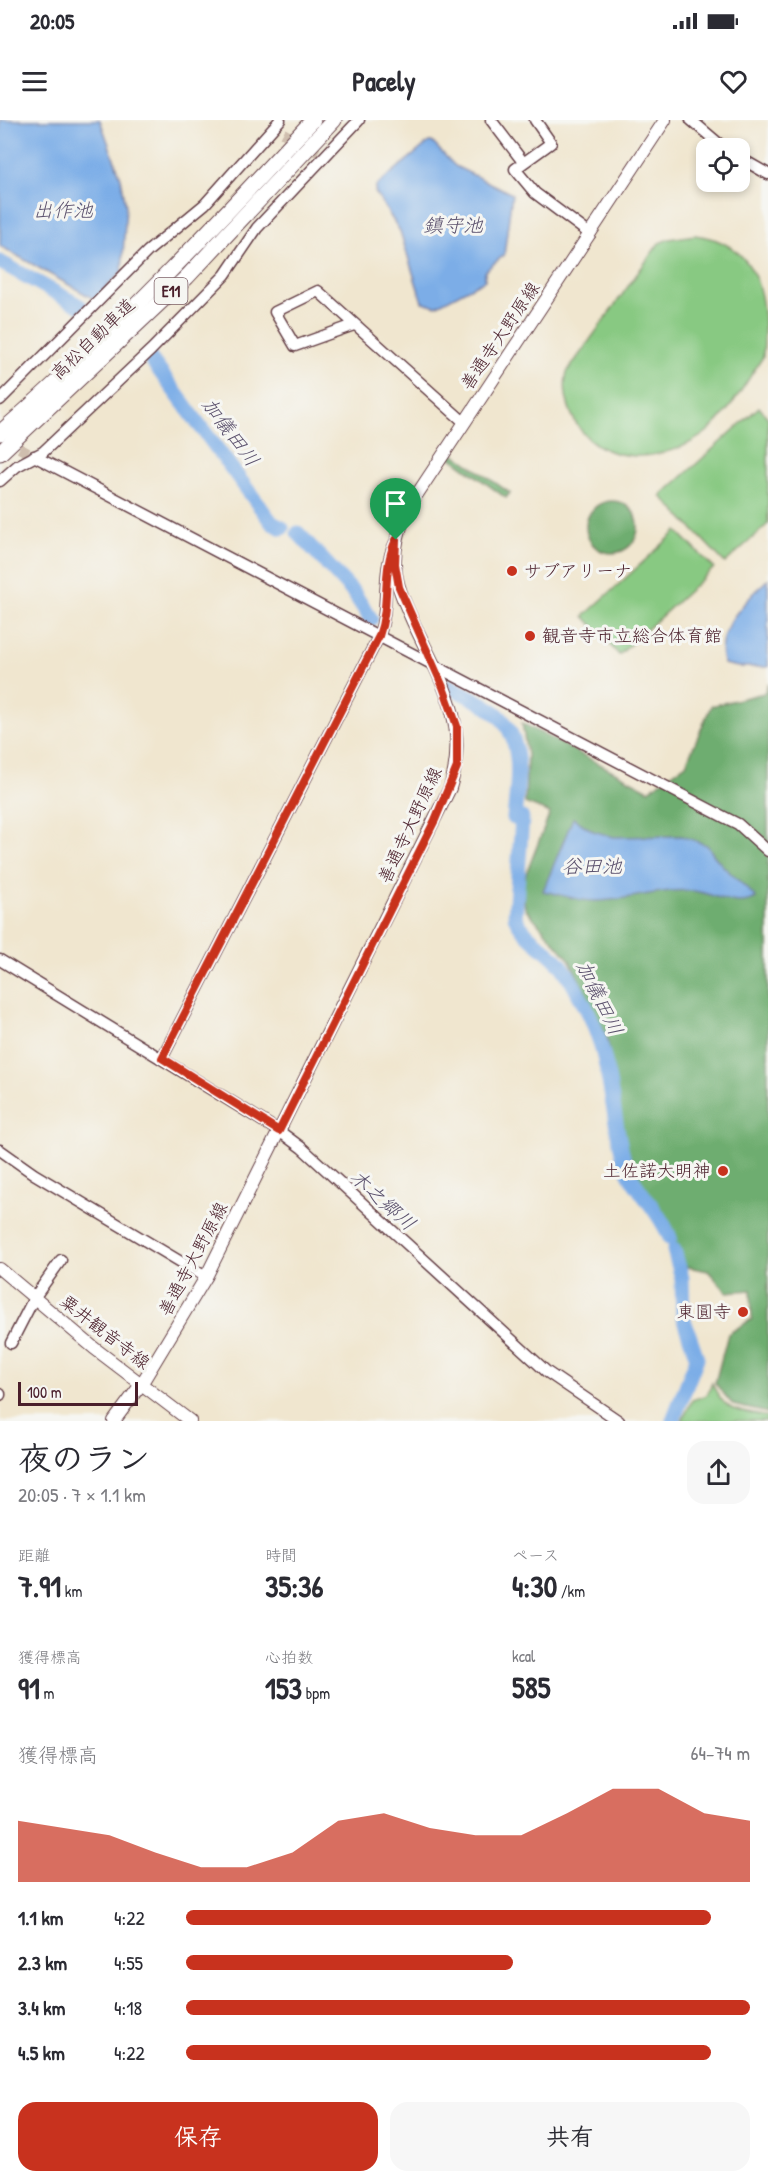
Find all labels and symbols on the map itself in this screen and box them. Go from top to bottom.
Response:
water label: 出作池 [33,196,94,223]
water label: 鎮守池 [423,211,484,238]
street label: 善通寺大野原線 [454,277,545,395]
road number: E11 [154,278,188,304]
street label: 高松自動車道 [45,292,140,385]
water label: 加儀田川 [197,392,266,472]
pin [370,478,421,540]
place label: サブアリーナ [524,558,632,583]
marker: サブアリーナ [505,564,519,578]
place label: 観音寺市立総合体育館 [542,623,722,648]
marker: 観音寺市立総合体育館 [523,629,537,643]
street label: 善通寺大野原線 [372,762,448,887]
water label: 谷田池 [562,852,623,879]
water label: 加儀田川 [571,956,630,1040]
place label: 土佐諾大明神 [603,1158,711,1183]
water label: 木之郷川 [345,1163,422,1236]
marker: 土佐諾大明神 [716,1164,730,1178]
street label: 善通寺大野原線 [152,1197,233,1320]
street label: 粟井観音寺線 [55,1289,156,1375]
place label: 東圓寺 [677,1299,731,1324]
marker: 東圓寺 [736,1305,750,1319]
scale bar [18,1379,138,1406]

